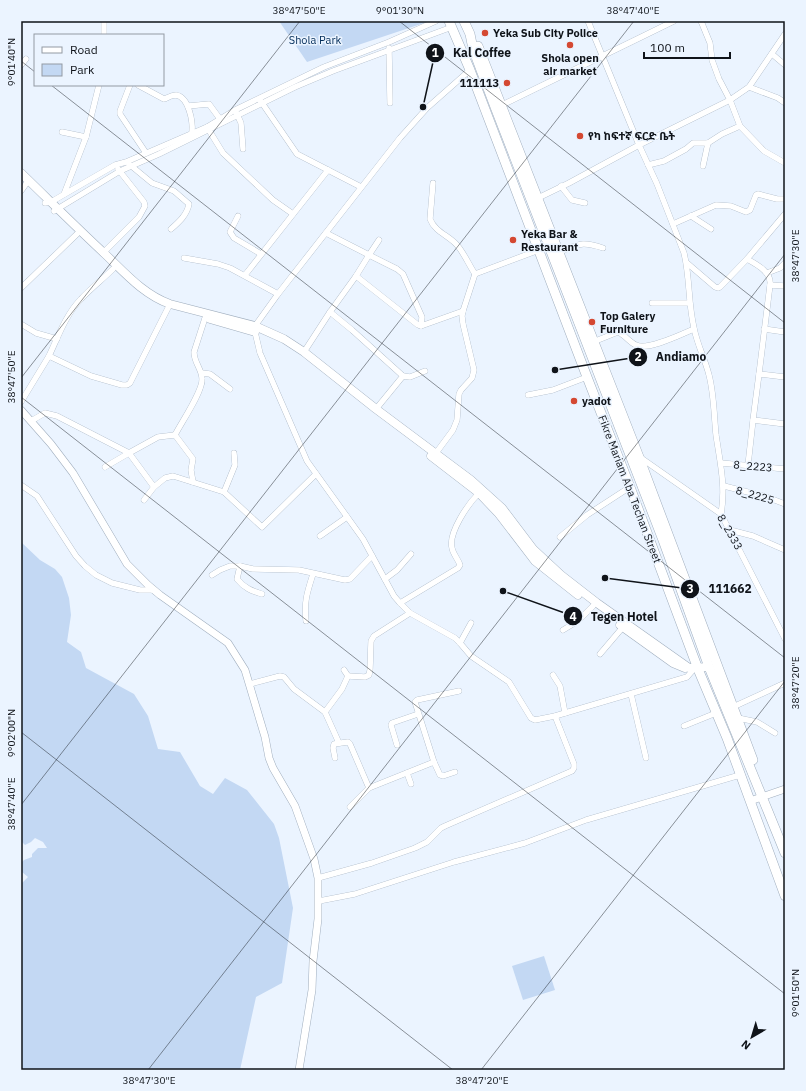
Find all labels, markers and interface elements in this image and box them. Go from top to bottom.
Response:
text: 38°47'50"E [272,4,326,17]
text: 9°01'30"N [376,4,424,17]
text: 38°47'40"E [606,4,660,17]
place label: Yeka Sub City Police [493,26,598,40]
marker: Yeka Sub City Police [480,28,490,38]
park label: Shola Park [289,33,341,47]
legend [34,34,164,86]
scale bar [644,34,730,60]
text: 9°01'40"N [5,38,18,86]
marker: Shola open air market [565,40,575,50]
text: 100 m [650,40,685,55]
callout: Kal Coffee [425,41,519,65]
text: Road [70,42,98,57]
text: 1 [431,45,439,60]
text: Kal Coffee [453,45,511,60]
place label: Shola open air market [541,51,599,78]
text: Park [70,62,95,77]
place label: 111113 [459,76,499,90]
marker: 111113 [502,78,512,88]
place label: የካ ከፍተኛ ፍርድ ቤት [588,129,675,143]
marker: የካ ከፍተኛ ፍርድ ቤት [575,131,585,141]
place label: Yeka Bar & Restaurant [521,227,578,254]
text: 38°47'30"E [789,229,802,283]
marker: Yeka Bar & Restaurant [508,235,518,245]
place label: Top Galery Furniture [600,309,655,336]
marker: Top Galery Furniture [587,317,597,327]
callout: Andiamo [628,345,714,369]
text: 2 [634,349,642,364]
text: Andiamo [656,349,706,364]
text: 38°47'50"E [5,350,18,404]
place label: yadot [582,394,611,408]
marker: yadot [569,396,579,406]
street label: Fikre Mariam Aba Techan Street [595,413,665,565]
street label: 8_2223 [733,457,773,475]
street label: 8_2225 [734,483,776,507]
street label: 8_2333 [714,512,746,552]
callout: 111662 [680,577,759,601]
text: 3 [686,581,694,596]
text: 111662 [708,581,752,596]
callout: Tegen Hotel [563,604,665,628]
text: 4 [569,609,577,624]
text: Tegen Hotel [591,609,658,624]
text: 38°47'20"E [789,656,802,710]
text: 9°02'00"N [5,709,18,757]
text: 38°47'40"E [5,777,18,831]
text: 9°01'50"N [789,969,802,1017]
north arrow [732,1017,772,1057]
text: N [738,1037,753,1053]
text: 38°47'30"E [122,1074,176,1087]
text: 38°47'20"E [455,1074,509,1087]

